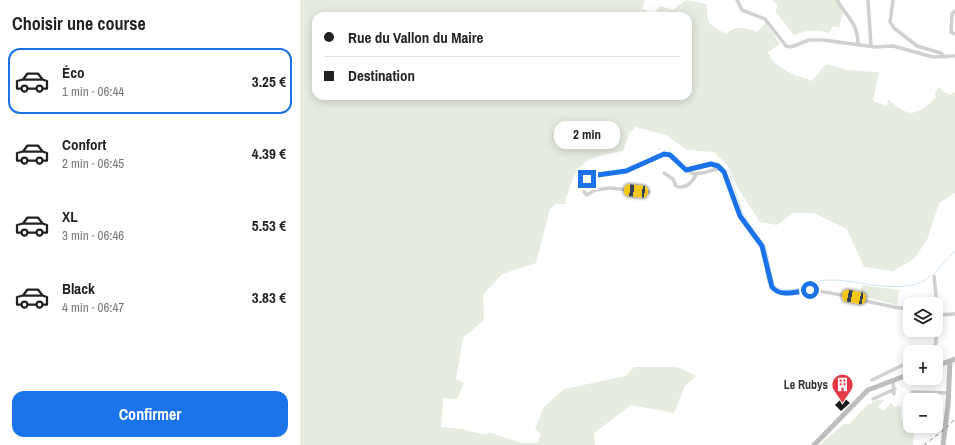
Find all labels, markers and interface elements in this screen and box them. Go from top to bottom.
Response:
text: Choisir une course [12,11,146,36]
text: Rue du Vallon du Maire [348,27,483,48]
text: Éco [62,62,85,83]
icon: car [14,63,50,99]
text: Destination [348,65,415,86]
text: 3.25 € [252,71,286,92]
text: 1 min · 06:44 [62,83,124,100]
callout: 2 min [554,121,620,149]
text: 2 min [573,126,601,143]
text: Confort [62,134,106,155]
icon: car [14,135,50,171]
text: 4.39 € [252,143,286,164]
text: 2 min · 06:45 [62,155,124,172]
route end [578,170,596,188]
car [623,184,649,198]
text: XL [62,206,78,227]
icon: car [14,207,50,243]
text: 5.53 € [252,215,286,236]
text: 3 min · 06:46 [62,227,124,244]
text: Black [62,278,95,299]
icon: car [14,279,50,315]
route start [801,281,819,299]
text: 3.83 € [252,287,286,308]
car [841,289,867,305]
map controls [903,297,943,433]
button: layers [903,297,943,337]
text: 4 min · 06:47 [62,299,124,316]
button: + [903,345,943,385]
building icon: Le Rubys [830,372,856,405]
place label: Le Rubys [784,377,829,393]
button: Confirmer [12,391,288,437]
button: − [903,393,943,433]

